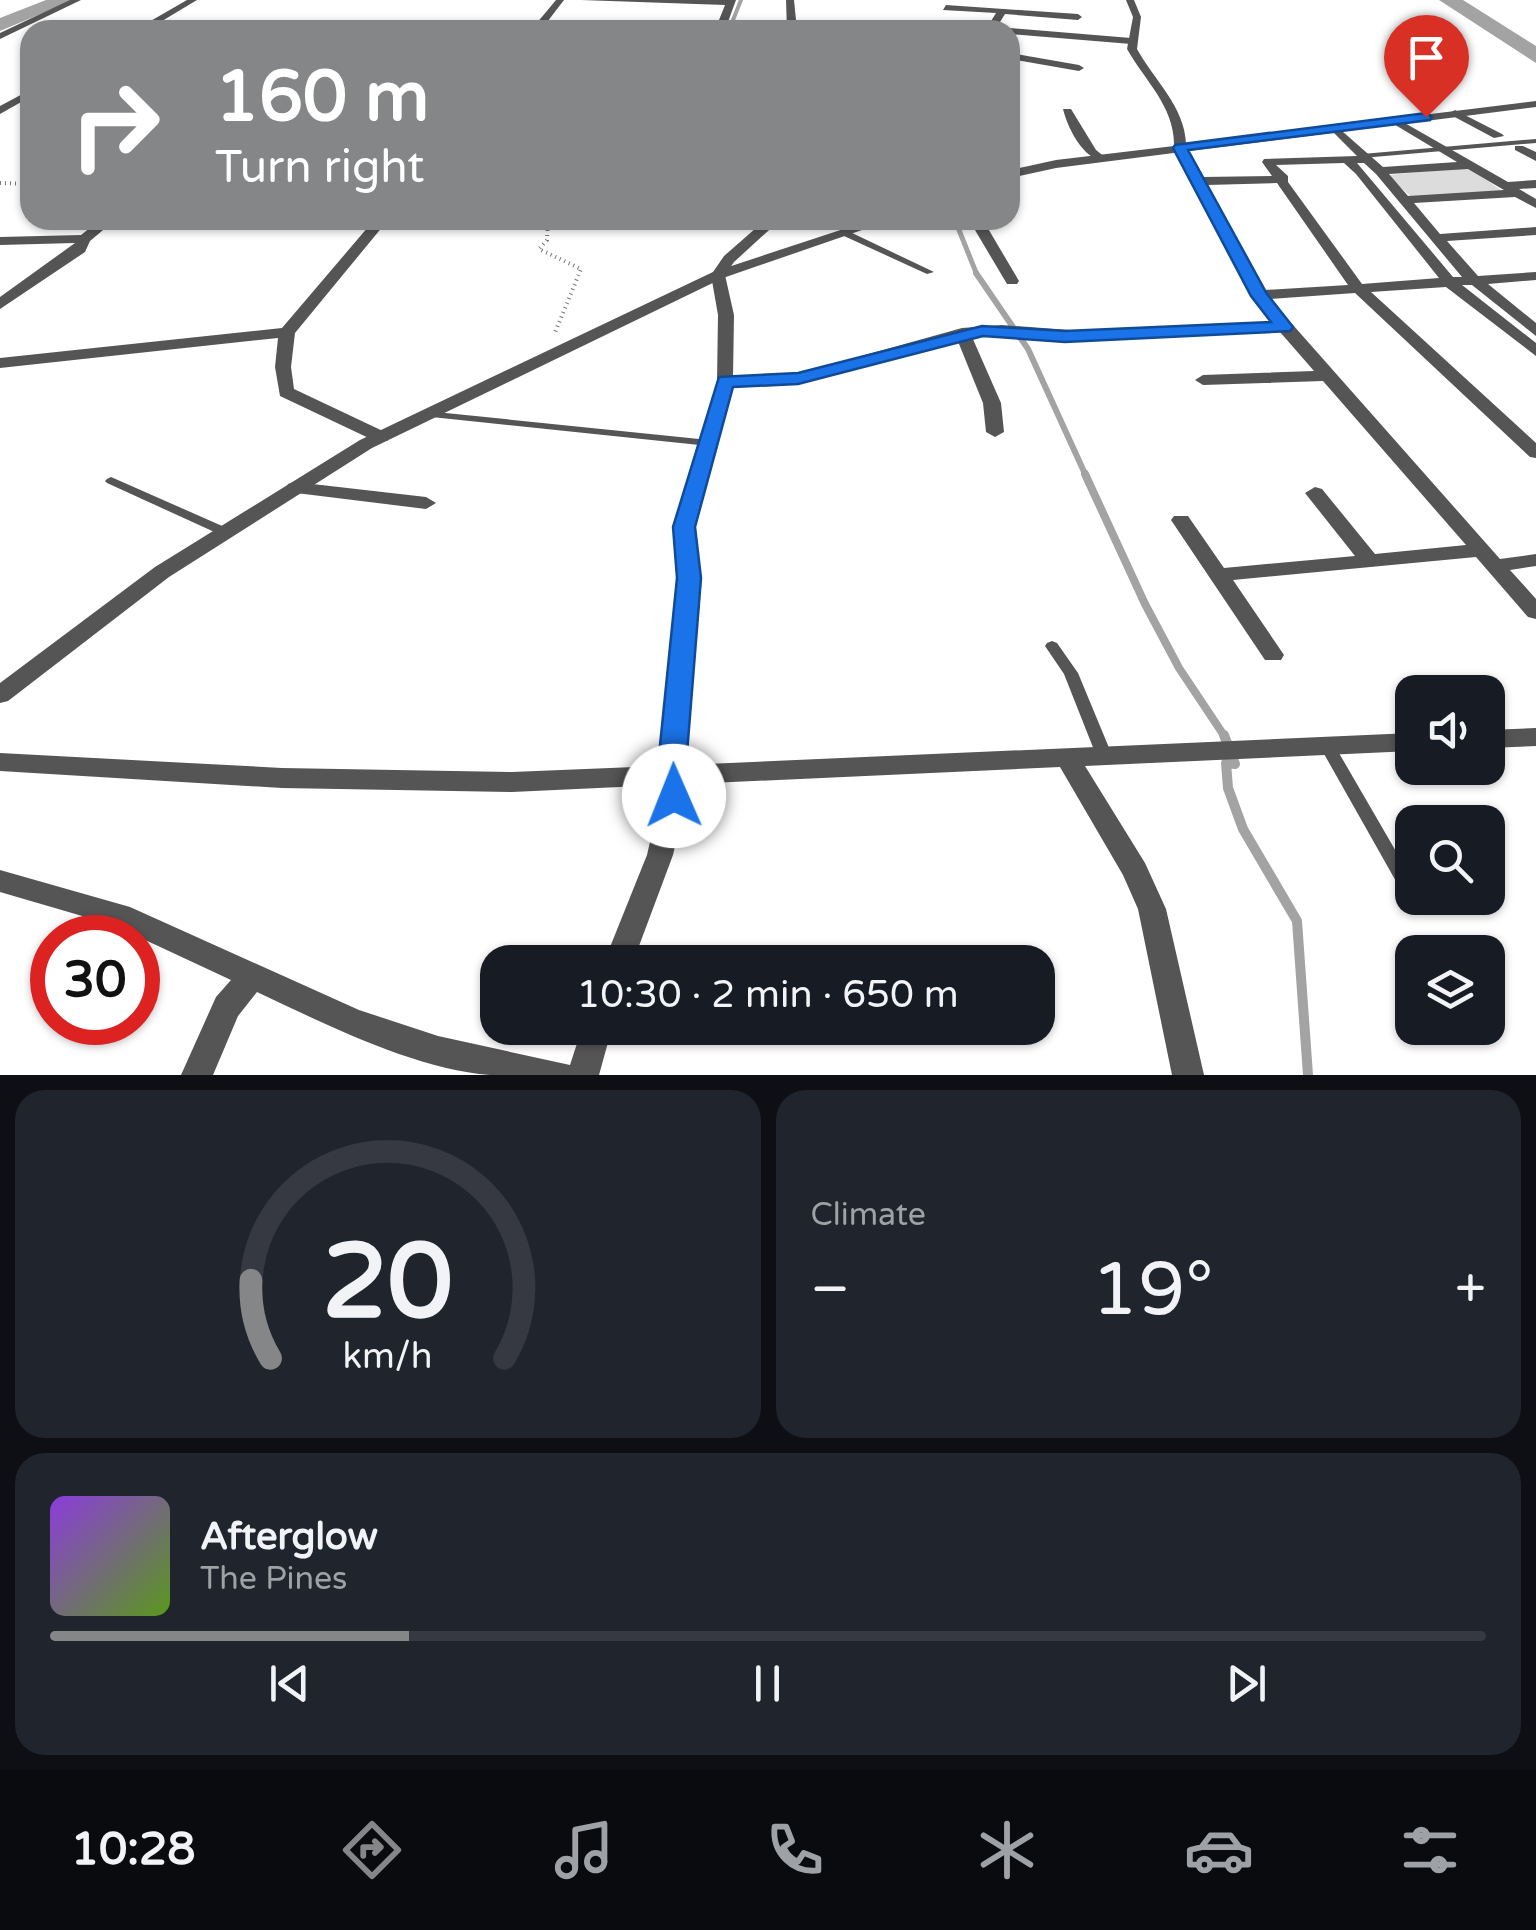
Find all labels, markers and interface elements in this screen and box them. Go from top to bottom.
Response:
pin [1384,15,1469,118]
icon: arrive [1399,30,1454,85]
text: 160 m [215,56,429,140]
icon: right [50,60,180,190]
text: Turn right [215,141,424,195]
map controls [1395,675,1505,1045]
button: sound [1395,675,1505,785]
position arrow [622,744,726,848]
button: search [1395,805,1505,915]
speed limit sign: 30 [30,915,160,1045]
button: layers [1395,935,1505,1045]
text: 10:30 · 2 min · 650 m [576,972,959,1018]
text: Climate [811,1196,926,1234]
text: 20 [322,1221,453,1346]
text: 19° [1091,1245,1214,1335]
text: − [811,1257,850,1323]
text: + [1455,1257,1486,1323]
text: km/h [343,1335,433,1378]
text: Afterglow [200,1514,378,1560]
text: The Pines [200,1560,347,1598]
icon: previous [262,1656,317,1711]
icon: pause [740,1656,795,1711]
icon: next [1219,1656,1274,1711]
icon: directions [337,1815,407,1885]
icon: music [549,1815,619,1885]
icon: phone [760,1815,830,1885]
icon: climate [972,1815,1042,1885]
icon: car [1184,1815,1254,1885]
icon: filters [1395,1815,1465,1885]
text: 10:28 [71,1823,196,1877]

